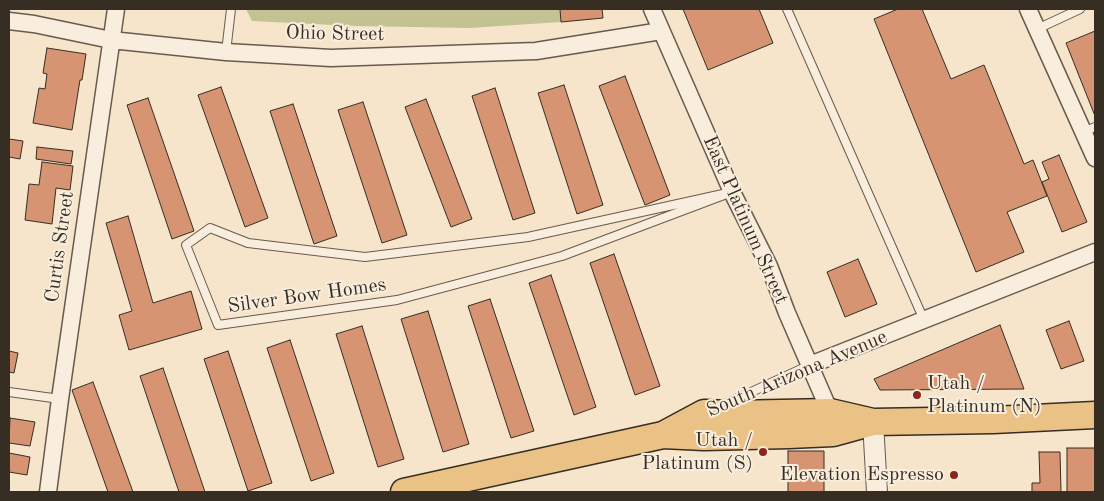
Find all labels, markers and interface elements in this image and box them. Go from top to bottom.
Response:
street label: Ohio Street [285,21,385,47]
street label: East Platinum Street [697,132,793,308]
street label: Curtis Street [40,190,80,304]
street label: Silver Bow Homes [226,273,388,319]
street label: South Arizona Avenue [703,325,891,423]
place label: Utah / Platinum (N) [927,372,1041,419]
marker: Utah / Platinum (N) [911,389,923,401]
place label: Utah / Platinum (S) [642,429,753,476]
marker: Utah / Platinum (S) [757,446,769,458]
place label: Elevation Espresso [780,463,944,487]
marker: Elevation Espresso [948,469,960,481]

